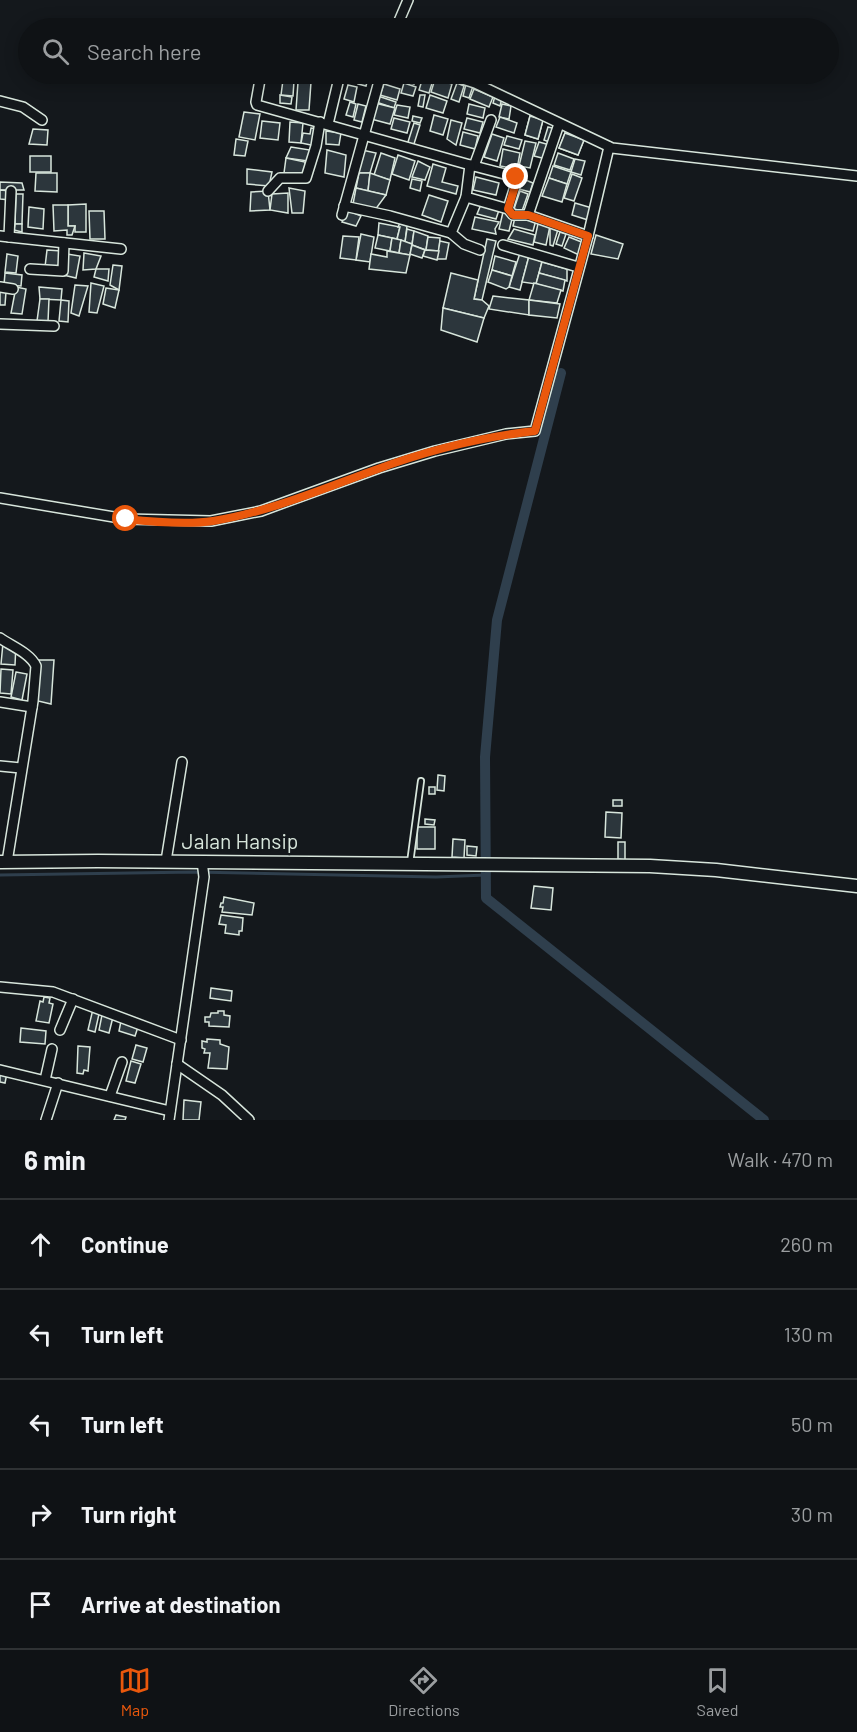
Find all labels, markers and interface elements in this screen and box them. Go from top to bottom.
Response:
search box [18,18,839,84]
icon: search [39,35,72,68]
text: Search here [87,38,201,64]
route end [502,163,528,189]
route start [112,505,138,531]
street label: Jalan Hansip [182,828,298,853]
text: 6 min [24,1144,86,1175]
text: Walk · 470 m [728,1147,833,1171]
icon: ahead [24,1228,57,1261]
text: Continue [81,1231,169,1257]
text: 260 m [780,1232,833,1256]
icon: left [24,1318,57,1351]
text: Turn left [81,1321,164,1347]
text: 130 m [784,1322,833,1346]
icon: left [24,1408,57,1441]
text: Turn left [81,1411,164,1437]
text: 50 m [791,1412,833,1436]
icon: right [24,1498,57,1531]
text: Turn right [81,1501,176,1527]
text: 30 m [791,1502,833,1526]
icon: arrive [24,1588,57,1621]
text: Arrive at destination [81,1591,280,1617]
tab: Map [118,1664,151,1719]
tab: Directions [388,1664,460,1719]
tab: Saved [697,1664,739,1719]

